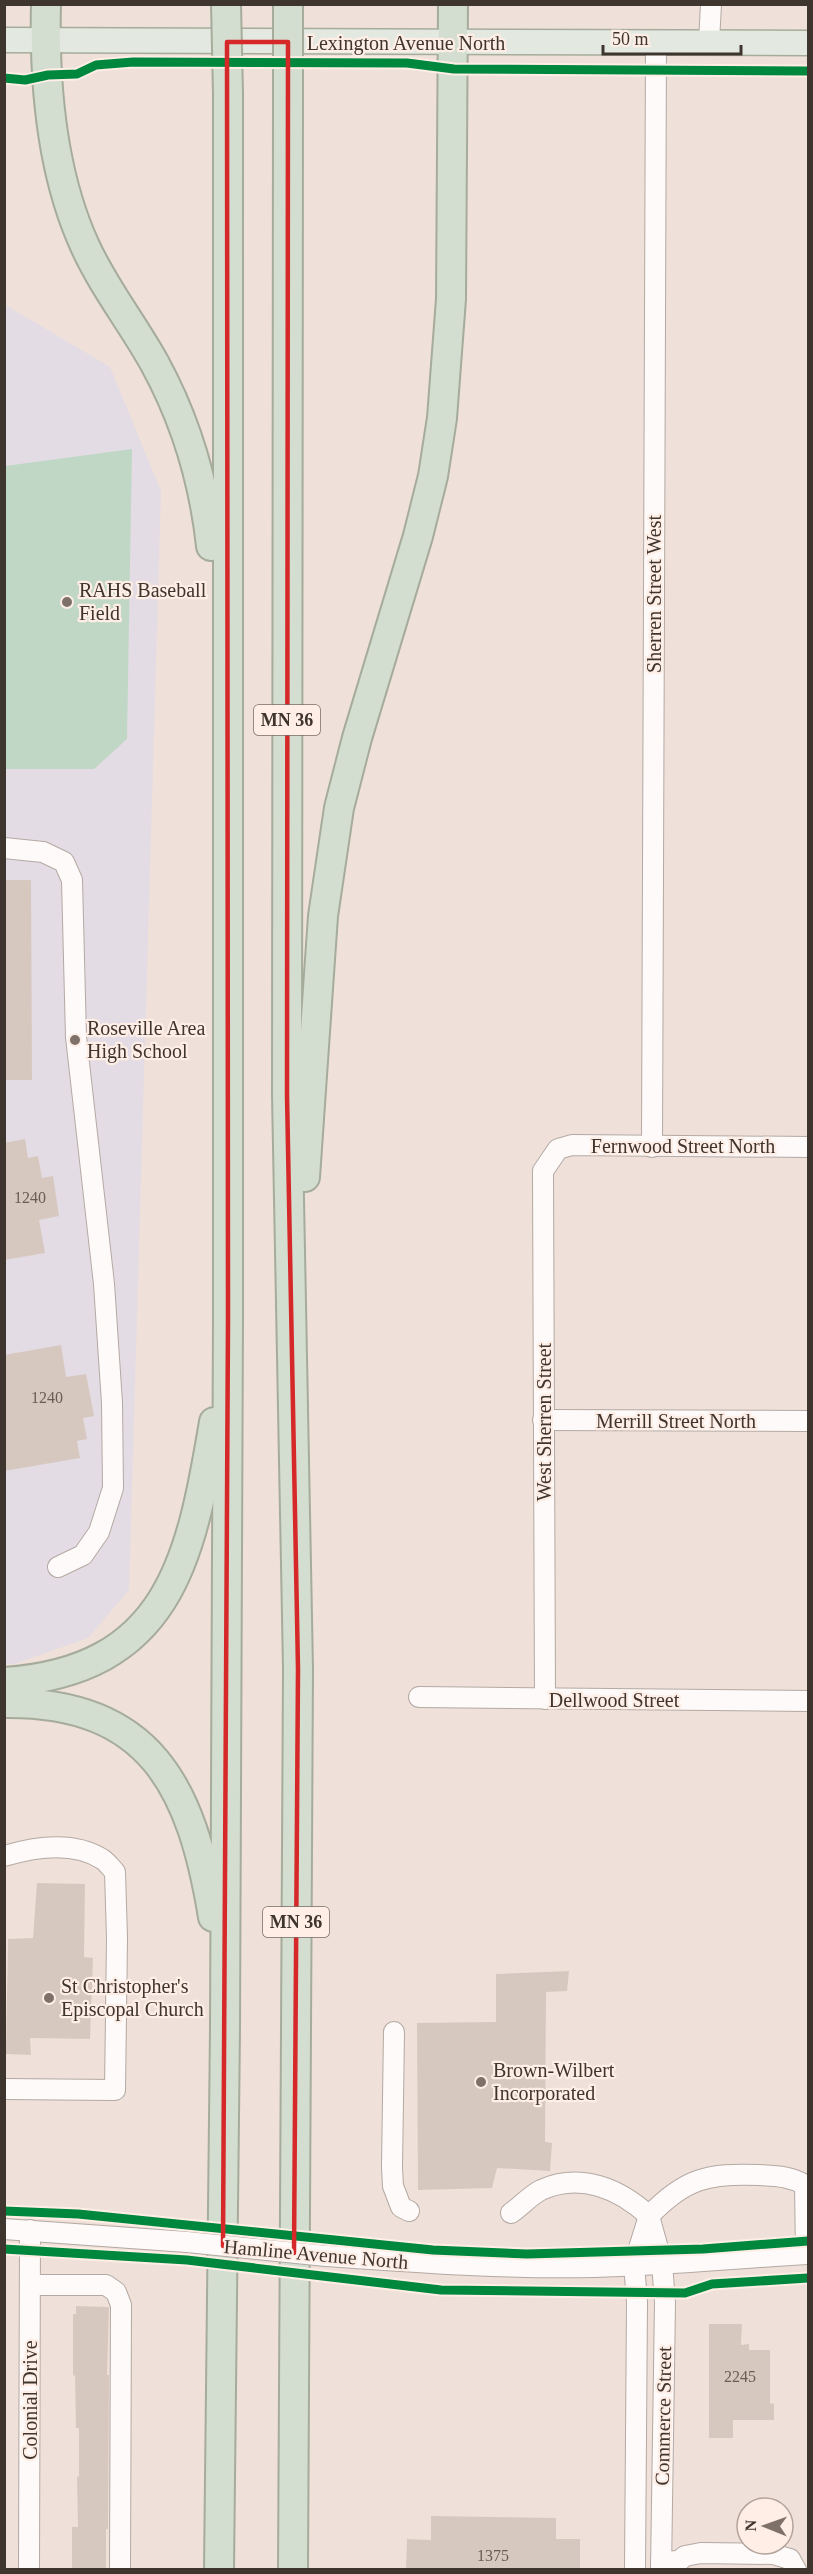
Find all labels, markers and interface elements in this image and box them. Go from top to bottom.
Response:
scale bar [603,18,741,56]
text: 50 m [612,29,649,49]
street label: Lexington Avenue North [307,32,505,55]
street label: Sherren Street West [643,515,665,673]
place label: RAHS Baseball Field [79,579,207,624]
marker: RAHS Baseball Field [60,595,74,609]
road number: MN 36 [254,705,320,735]
place label: Roseville Area High School [87,1017,205,1063]
marker: Roseville Area High School [68,1033,82,1047]
street label: Fernwood Street North [591,1135,775,1157]
house number: 1240 [14,1189,46,1206]
street label: West Sherren Street [533,1342,555,1501]
house number: 1240 [31,1389,63,1406]
street label: Merrill Street North [596,1410,756,1432]
street label: Dellwood Street [549,1689,680,1711]
road number: MN 36 [263,1907,329,1937]
place label: St Christopher's Episcopal Church [61,1975,204,2021]
marker: St Christopher's Episcopal Church [42,1991,56,2005]
place label: Brown-Wilbert Incorporated [493,2059,615,2105]
marker: Brown-Wilbert Incorporated [474,2075,488,2089]
street label: Hamline Avenue North [223,2235,409,2273]
street label: Colonial Drive [19,2340,41,2460]
street label: Commerce Street [651,2346,675,2486]
house number: 2245 [724,2368,756,2385]
north arrow [735,2496,795,2556]
text: N [742,2519,759,2532]
house number: 1375 [477,2547,509,2564]

